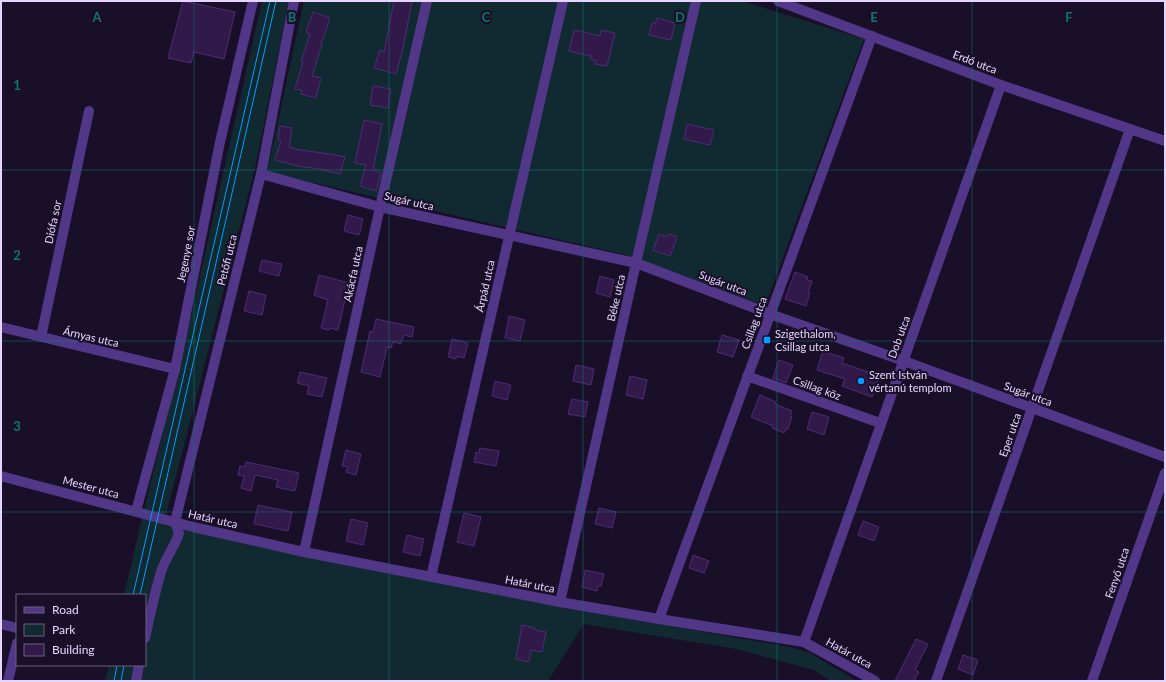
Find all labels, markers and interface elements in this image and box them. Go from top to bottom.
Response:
text: A [91,9,102,25]
text: B [288,9,297,25]
text: C [482,9,491,25]
text: D [675,9,685,25]
text: E [870,9,878,25]
text: F [1065,9,1073,25]
street label: Erdő utca [951,47,999,76]
text: 1 [13,77,21,93]
street label: Sugár utca [383,188,435,213]
street label: Diófa sor [42,199,63,245]
street label: Jegenye sor [174,225,197,283]
street label: Petőfi utca [214,233,239,287]
street label: Akácfa utca [340,245,365,303]
text: 2 [13,247,21,263]
street label: Árpád utca [472,259,497,313]
street label: Sugár utca [697,267,749,298]
street label: Béke utca [604,273,627,322]
street label: Csillag utca [738,295,769,351]
street label: Dob utca [885,314,912,360]
street label: Árnyas utca [62,324,120,349]
place label: Szigethalom, Csillag utca [775,327,836,353]
marker: Szigethalom, Csillag utca [762,335,772,345]
place label: Szent István vértanú templom [869,368,952,394]
street label: Csillag köz [791,373,843,402]
marker: Szent István vértanú templom [856,376,866,386]
street label: Sugár utca [1002,379,1054,408]
street label: Eper utca [996,411,1023,458]
text: 3 [13,418,21,434]
street label: Mester utca [62,473,121,500]
street label: Határ utca [187,507,239,531]
street label: Fenyő utca [1102,546,1131,600]
street label: Határ utca [504,572,556,595]
legend [16,594,146,666]
text: Road [52,602,79,617]
text: Park [52,622,76,637]
street label: Határ utca [824,635,874,670]
text: Building [52,642,95,657]

